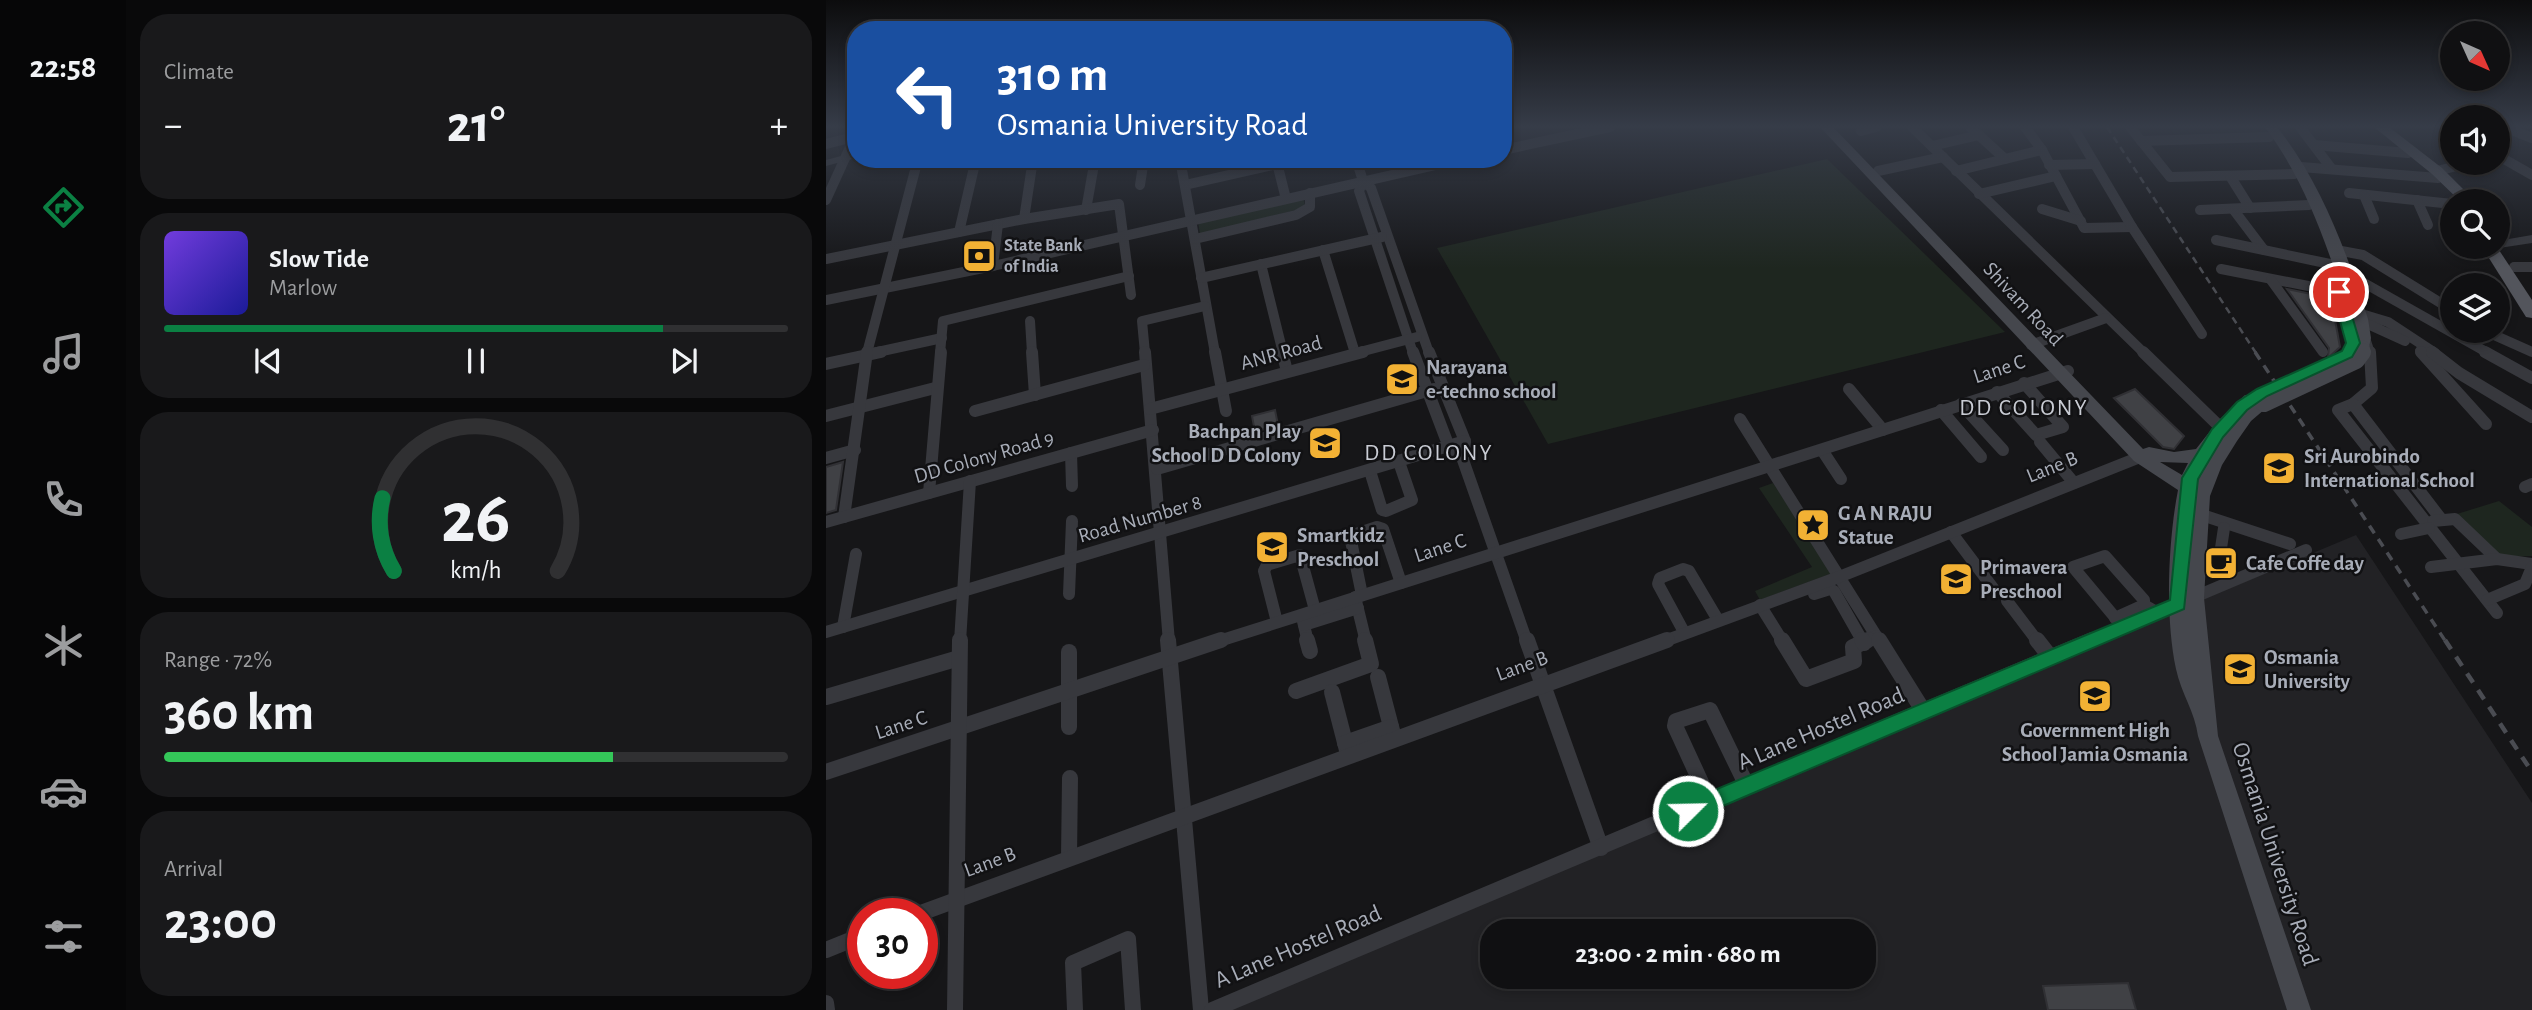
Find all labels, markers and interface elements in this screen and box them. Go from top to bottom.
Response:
north arrow [2440,21,2510,91]
map controls [2440,21,2510,343]
icon: left [882,49,973,140]
text: 22:58 [29,51,97,83]
text: 310 m [997,51,1108,100]
text: Climate [164,61,234,84]
text: 21° [447,99,505,151]
button: sound [2440,105,2510,175]
text: − [164,107,182,145]
text: + [770,107,788,145]
text: Osmania University Road [997,109,1308,141]
icon: directions [39,183,88,232]
button: search [2440,189,2510,259]
bank icon: State Bank of India [960,237,998,275]
place label: State Bank of India [1004,237,1082,276]
text: Slow Tide [269,246,369,272]
street label: Shivam Road [1979,258,2067,350]
pin [2309,262,2369,322]
icon: arrive [2320,273,2358,311]
button: layers [2440,273,2510,343]
text: Marlow [269,277,337,300]
icon: music [39,329,88,378]
street label: ANR Road [1238,332,1324,374]
icon: previous [249,342,287,380]
icon: pause [457,342,495,380]
icon: next [665,342,703,380]
street label: Lane C [1970,351,2028,387]
place label: Narayana e-techno school [1426,357,1556,402]
school or university icon: Narayana e-techno school [1383,360,1421,398]
district label: DD COLONY [1959,397,2089,420]
place label: Bachpan Play School D D Colony [1152,421,1302,466]
school or university icon: Bachpan Play School D D Colony [1306,424,1344,462]
street label: DD Colony Road 9 [912,427,1056,487]
district label: DD COLONY [1364,442,1494,465]
place label: Sri Aurobindo International School [2304,446,2475,491]
street label: Lane B [2023,447,2081,487]
school or university icon: Sri Aurobindo International School [2260,449,2298,487]
icon: phone [39,475,88,524]
text: 26 [441,483,511,556]
street label: Road Number 8 [1076,491,1204,547]
place label: G A N RAJU Statue [1838,503,1933,548]
place icon: G A N RAJU Statue [1794,506,1832,544]
place label: Smartkidz Preschool [1297,525,1385,570]
school or university icon: Smartkidz Preschool [1253,528,1291,566]
street label: Lane C [1411,530,1469,566]
cafe icon: Cafe Coffe day [2202,544,2240,582]
place label: Cafe Coffe day [2246,553,2365,574]
place label: Primavera Preschool [1980,557,2067,602]
text: km/h [450,558,502,583]
school or university icon: Primavera Preschool [1937,560,1975,598]
icon: climate [39,621,88,670]
street label: Lane B [1493,647,1551,685]
place label: Osmania University [2264,647,2351,692]
text: Range · 72% [164,649,272,672]
school or university icon: Osmania University [2221,650,2259,688]
school or university icon: Government High School Jamia Osmania [2076,677,2114,715]
street label: A Lane Hostel Road [1734,683,1908,775]
text: 360 km [164,687,314,739]
street label: Lane C [872,707,930,743]
place label: Government High School Jamia Osmania [2002,720,2188,765]
street label: Osmania University Road [2228,739,2322,969]
icon: car [39,767,88,816]
position arrow [1651,774,1725,848]
street label: Lane B [961,843,1019,881]
text: Arrival [164,858,223,881]
text: 23:00 [164,896,277,948]
speed limit sign: 30 [847,898,938,989]
street label: A Lane Hostel Road [1211,901,1385,993]
icon: filters [39,912,88,961]
text: 23:00 · 2 min · 680 m [1575,941,1781,967]

